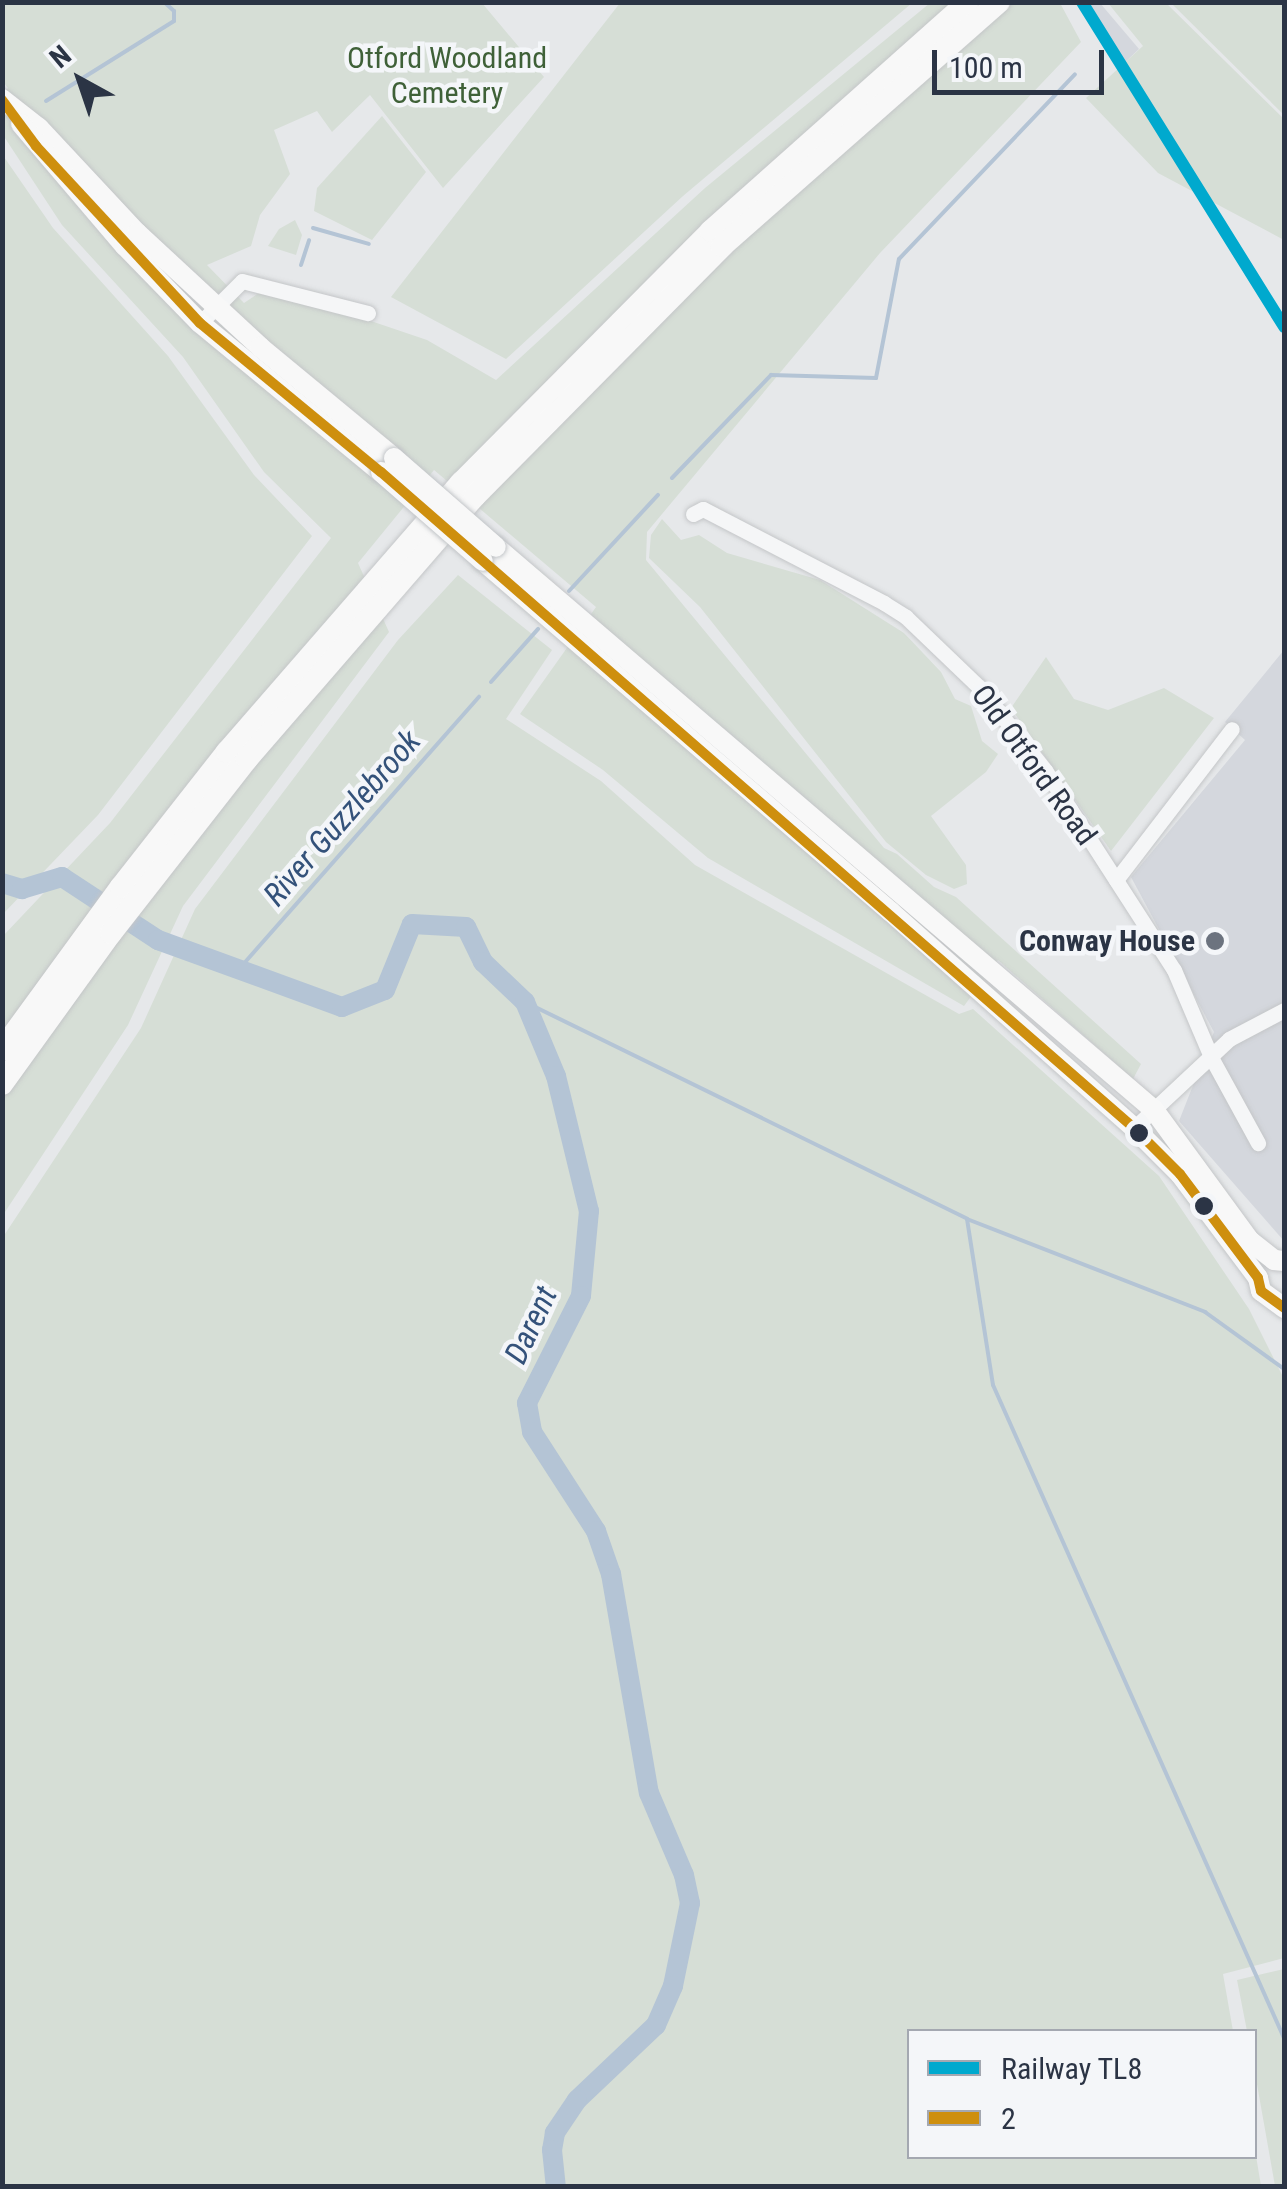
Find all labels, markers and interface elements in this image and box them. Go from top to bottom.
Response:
north arrow [30,30,130,130]
scale bar [937,30,1110,92]
text: N [43,38,78,75]
park label: Otford Woodland Cemetery [347,40,547,110]
text: 100 m [949,50,1023,85]
street label: Old Otford Road [964,678,1104,852]
water label: River Guzzlebrook [255,722,429,914]
place label: Conway House [1019,923,1195,959]
marker: Conway House [1204,930,1226,952]
unlabelled marker [1129,1123,1149,1143]
unlabelled marker [1194,1196,1214,1216]
water label: Darent [497,1280,565,1370]
legend [907,2029,1257,2159]
text: Railway TL8 [1001,2051,1142,2086]
text: 2 [1001,2101,1016,2136]

